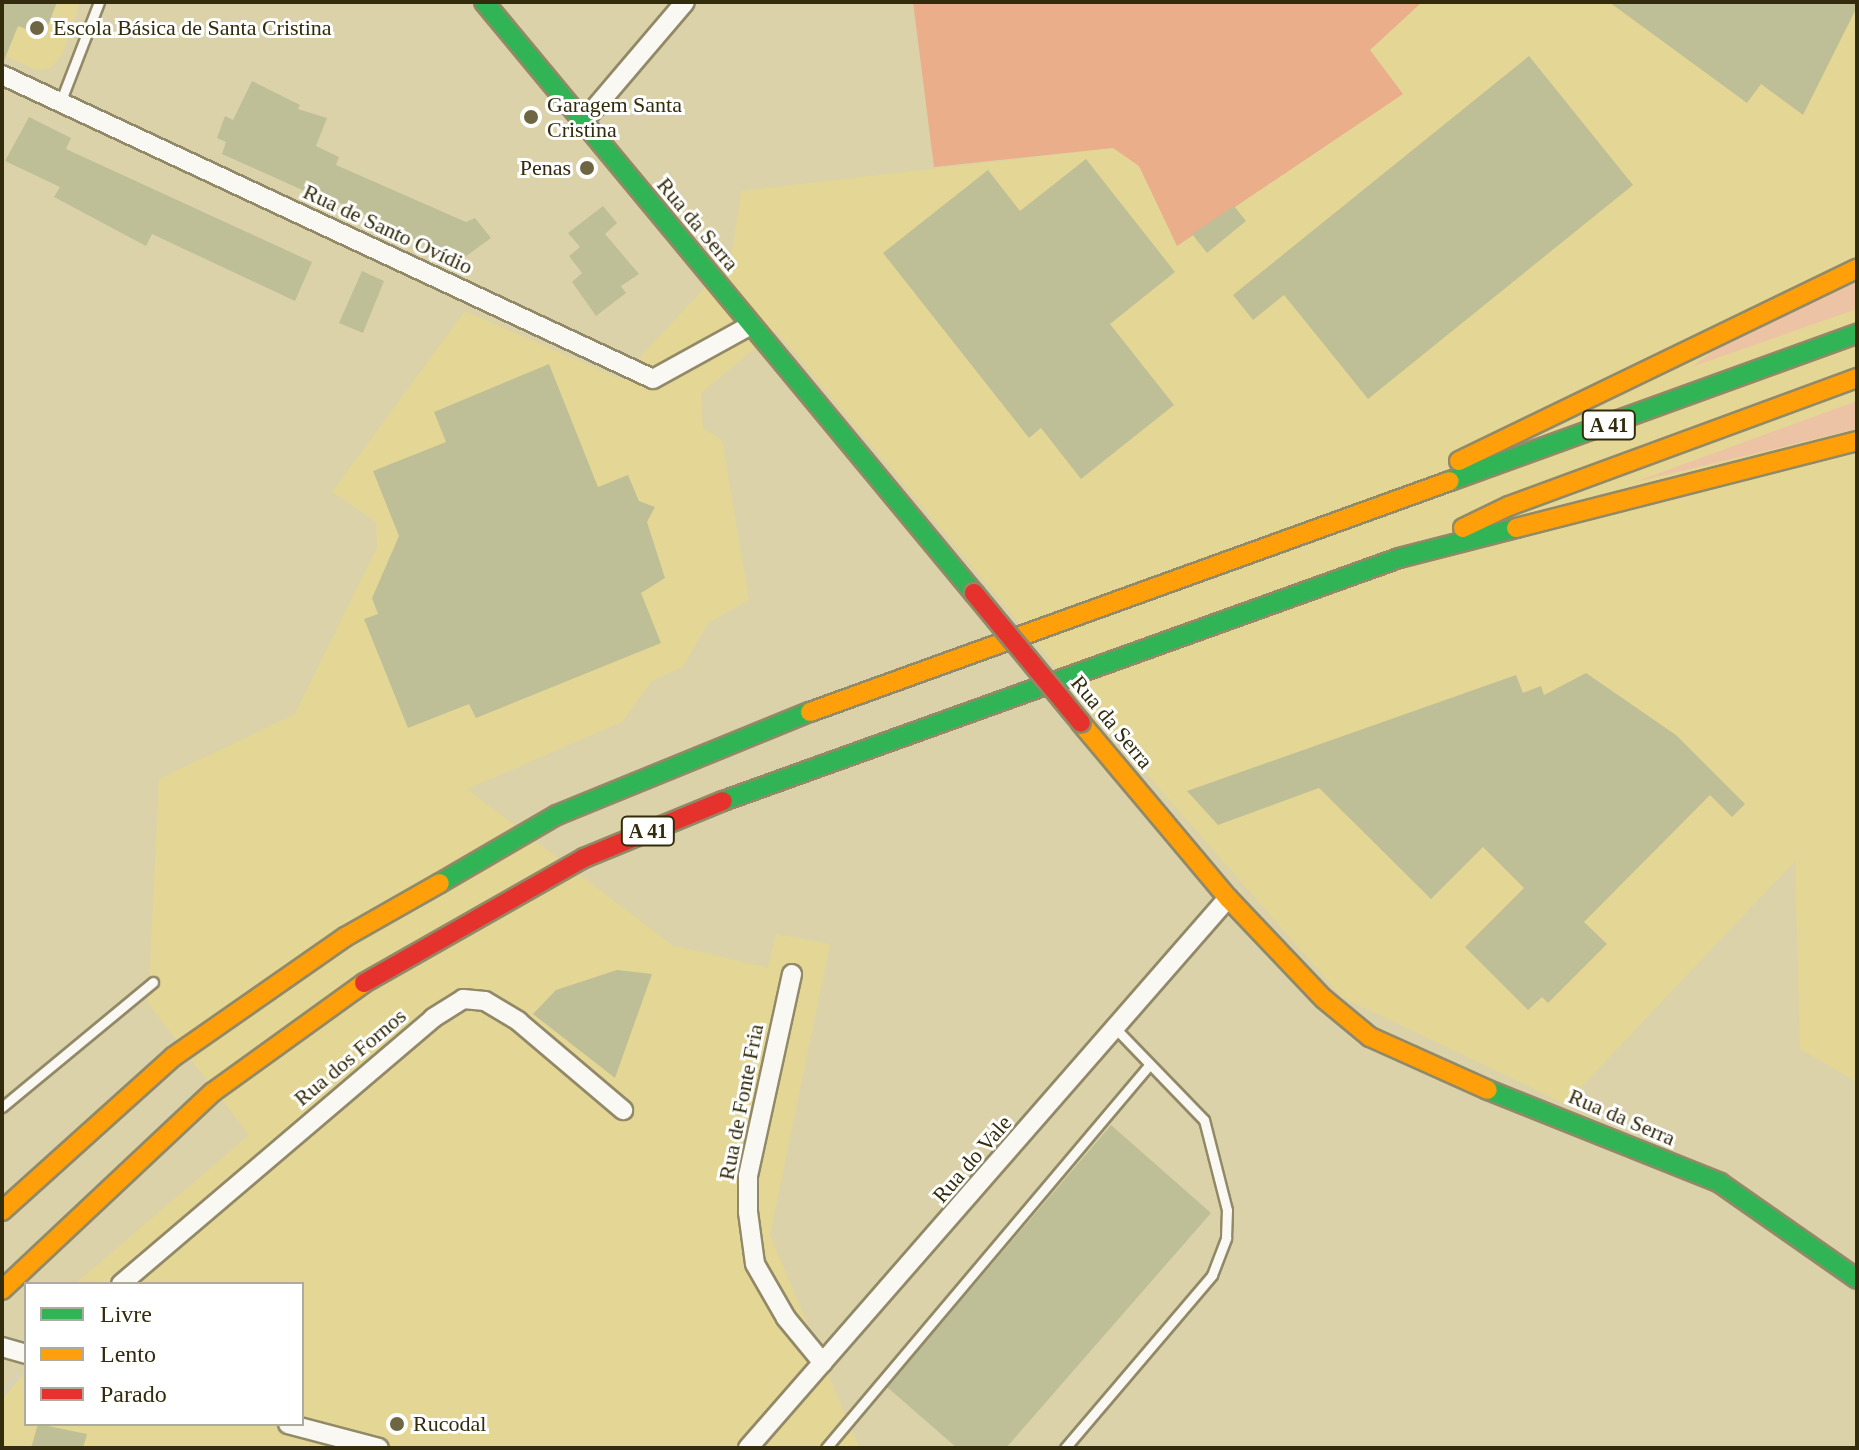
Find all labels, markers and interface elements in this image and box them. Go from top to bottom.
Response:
place label: Escola Básica de Santa Cristina [53,15,332,41]
marker: Escola Básica de Santa Cristina [28,19,46,37]
place label: Garagem Santa Cristina [547,91,682,142]
marker: Garagem Santa Cristina [522,108,540,126]
place label: Penas [520,155,571,181]
marker: Penas [578,159,596,177]
street label: Rua da Serra [651,172,745,276]
street label: Rua de Santo Ovídio [299,178,477,280]
road number: A 41 [1581,409,1637,441]
street label: Rua da Serra [1065,670,1159,774]
road number: A 41 [620,815,676,847]
street label: Rua dos Fornos [289,1002,411,1112]
street label: Rua de Fonte Fria [713,1022,769,1182]
street label: Rua da Serra [1565,1083,1679,1151]
street label: Rua do Vale [927,1110,1017,1208]
legend [24,1282,304,1426]
text: Livre [100,1301,152,1327]
text: Lento [100,1341,156,1367]
text: Parado [100,1381,167,1407]
place label: Rucodal [413,1411,486,1437]
marker: Rucodal [388,1415,406,1433]

